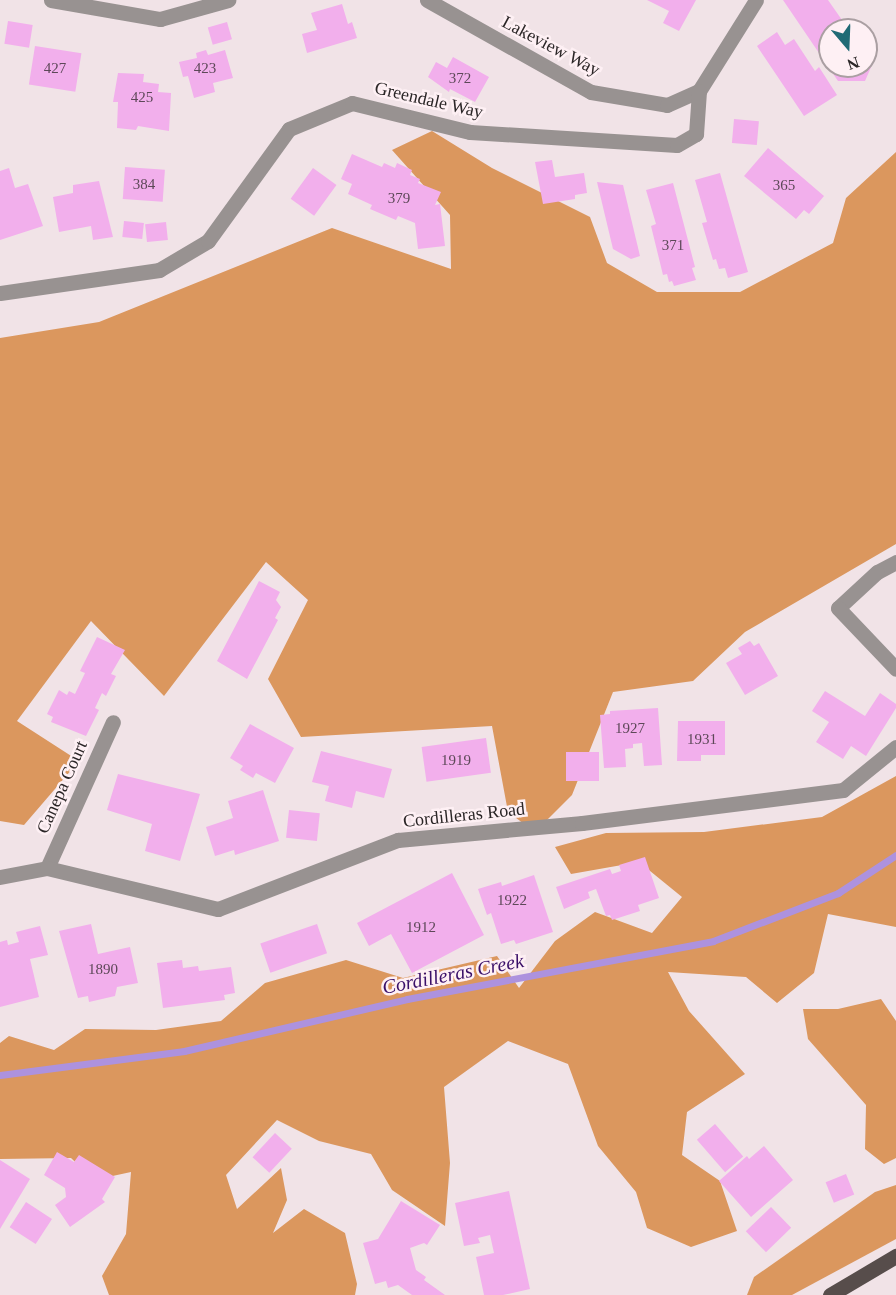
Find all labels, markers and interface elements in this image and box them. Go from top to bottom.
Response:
street label: Lakeview Way [498,11,604,81]
north arrow [818,18,878,78]
text: N [845,54,862,74]
house number: 427 [44,60,66,78]
house number: 423 [194,60,216,78]
house number: 372 [449,70,471,88]
street label: Greendale Way [372,77,486,123]
house number: 425 [131,89,153,107]
house number: 384 [133,176,155,194]
house number: 365 [773,177,795,195]
house number: 379 [388,190,410,208]
house number: 371 [662,237,684,255]
house number: 1927 [615,720,645,738]
house number: 1931 [687,731,717,749]
street label: Canepa Court [32,737,92,837]
house number: 1919 [441,752,471,770]
street label: Cordilleras Road [402,798,526,832]
house number: 1922 [497,892,527,910]
house number: 1912 [406,919,436,937]
water label: Cordilleras Creek [380,949,526,999]
house number: 1890 [88,961,118,979]

